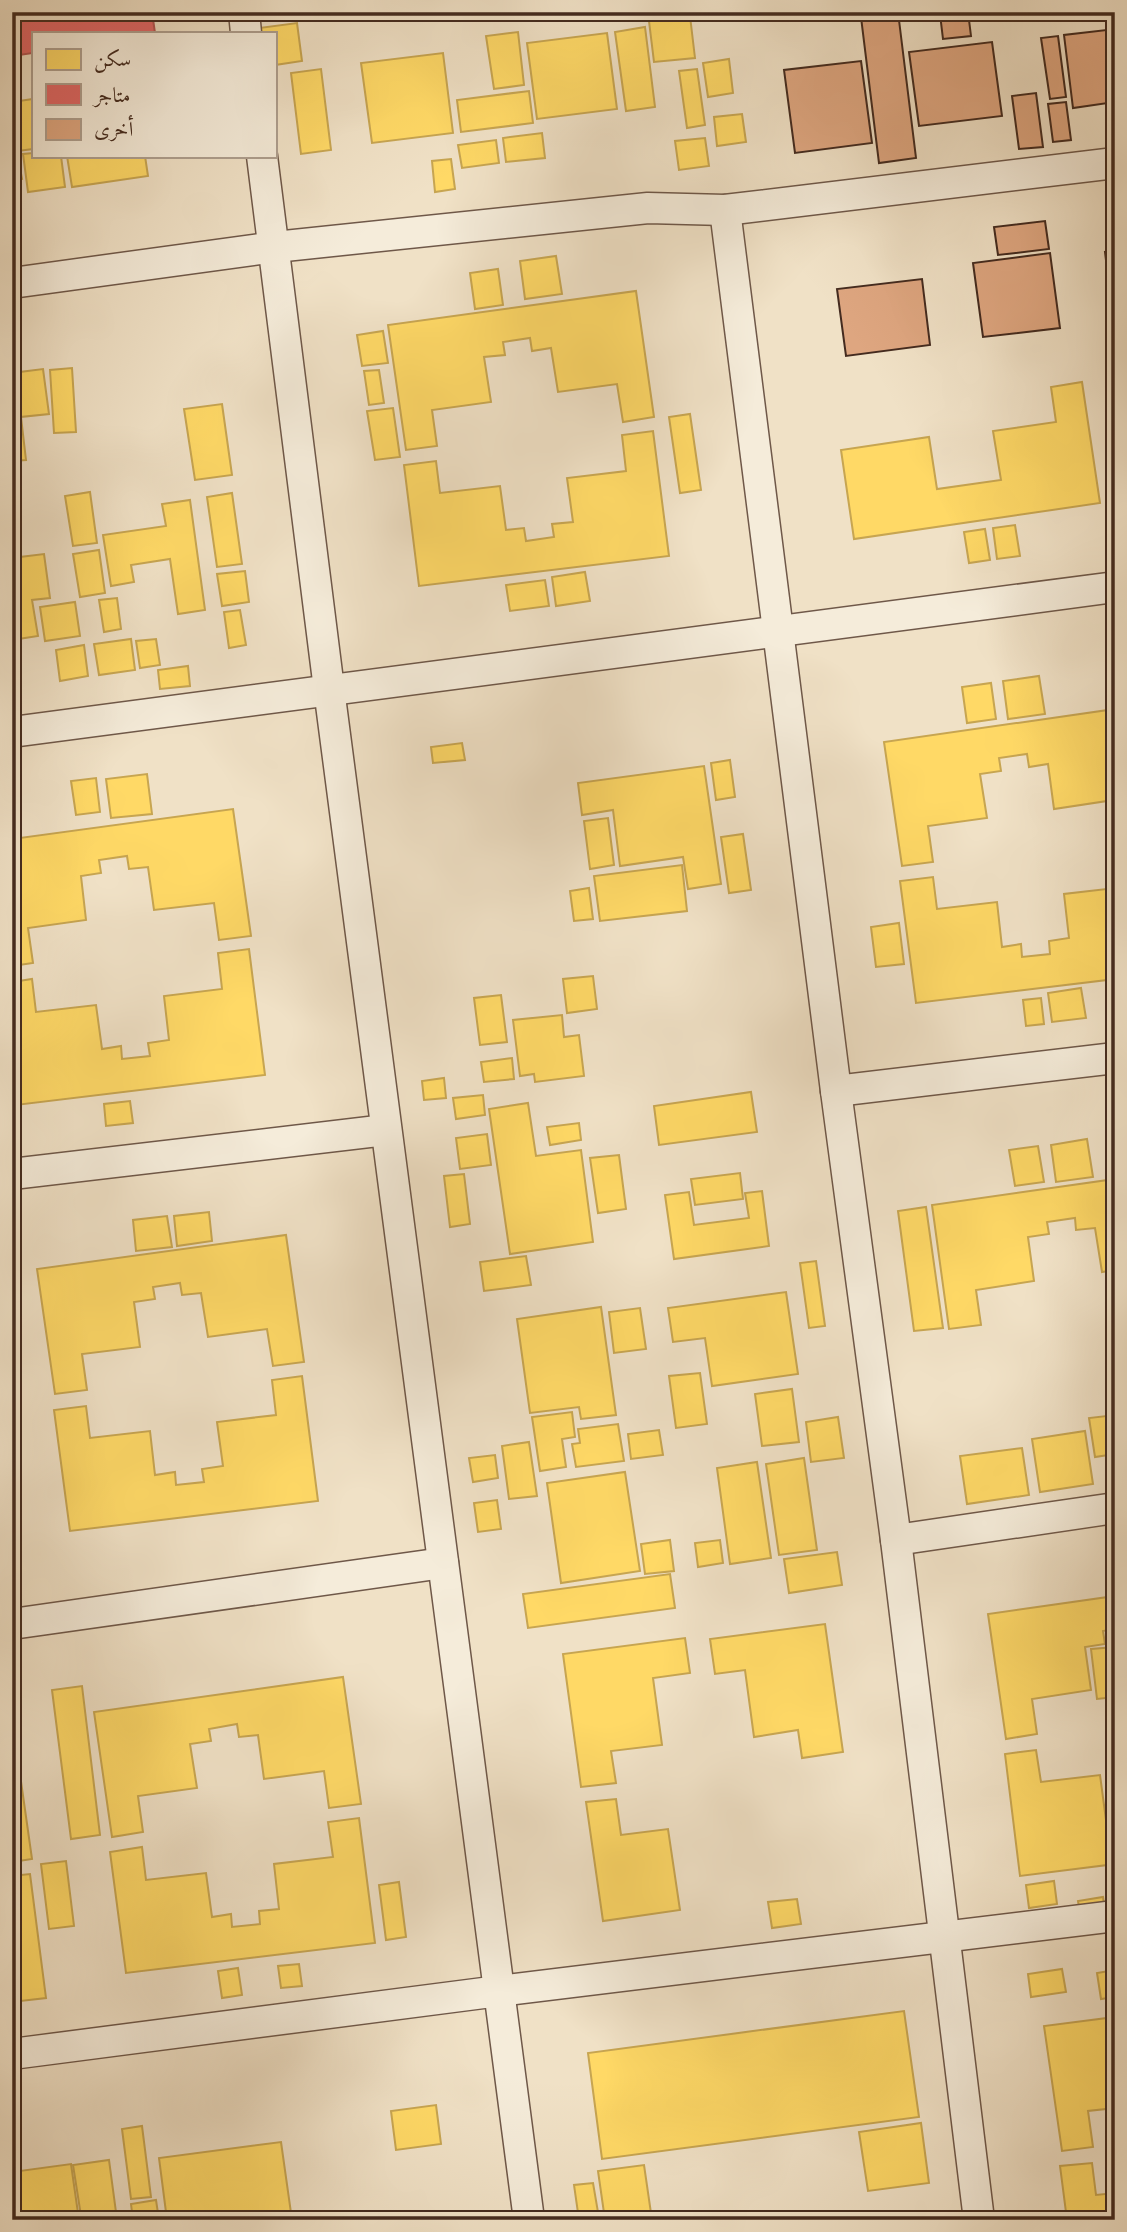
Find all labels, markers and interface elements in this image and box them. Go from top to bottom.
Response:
legend [32,32,276,158]
text: سكن [94,46,131,76]
text: متاجر [92,82,131,112]
text: أخرى [94,114,133,146]

